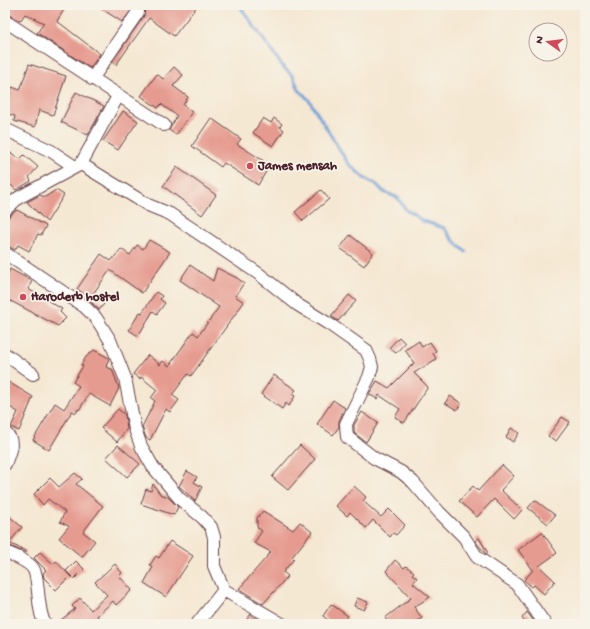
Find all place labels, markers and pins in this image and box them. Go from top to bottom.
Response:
place label: James mensah [257,159,337,174]
marker: James mensah [245,161,255,171]
place label: Haroderb hostel [31,290,119,305]
marker: Haroderb hostel [18,292,28,302]

